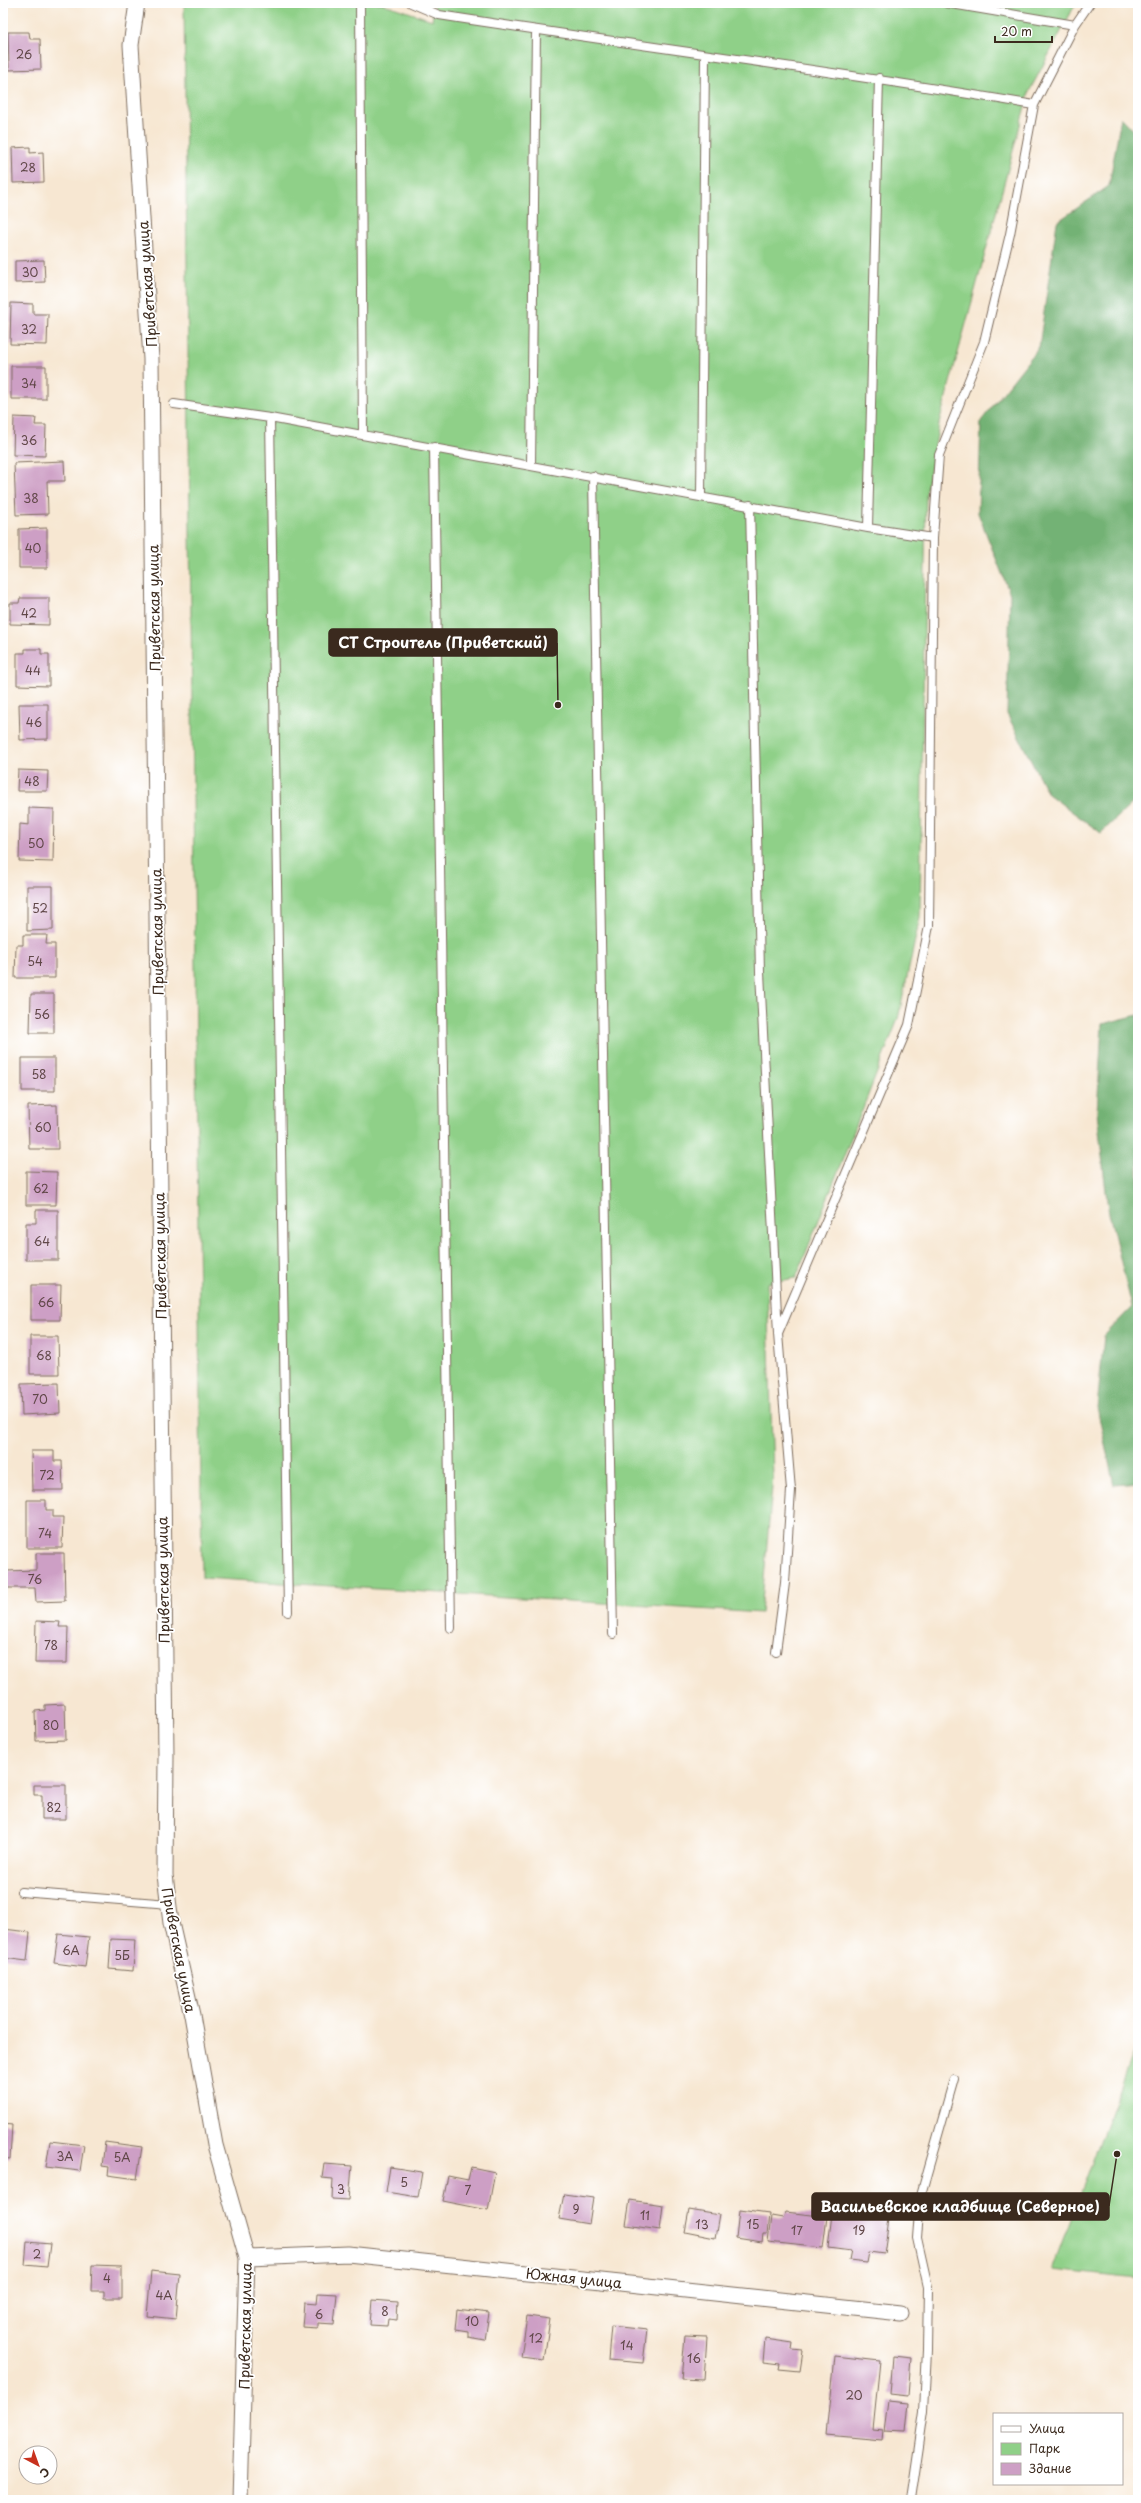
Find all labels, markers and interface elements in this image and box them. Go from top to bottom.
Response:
scale bar [995,18,1052,44]
text: 20 m [1001,22,1032,40]
house number: 26 [16,45,32,63]
house number: 28 [20,158,36,176]
street label: Приветская улица [132,220,162,348]
house number: 30 [22,263,39,281]
house number: 32 [21,320,37,338]
house number: 34 [21,374,37,392]
house number: 36 [21,431,37,449]
house number: 38 [23,489,39,507]
house number: 40 [25,539,42,557]
street label: Приветская улица [142,544,166,672]
house number: 42 [21,604,37,622]
callout: СТ Строитель (Приветский) [329,629,557,656]
text: СТ Строитель (Приветский) [338,630,548,653]
house number: 44 [25,661,41,679]
house number: 46 [26,713,42,731]
house number: 48 [24,772,40,790]
house number: 50 [28,834,44,852]
street label: Приветская улица [145,868,169,996]
house number: 52 [32,899,48,917]
house number: 54 [27,952,43,970]
house number: 56 [34,1005,50,1023]
house number: 58 [31,1065,47,1083]
house number: 60 [34,1118,52,1136]
house number: 62 [33,1179,49,1197]
street label: Приветская улица [148,1192,172,1320]
house number: 64 [34,1232,50,1250]
house number: 66 [38,1293,54,1311]
house number: 68 [36,1346,52,1364]
house number: 70 [32,1390,48,1408]
house number: 72 [39,1466,55,1484]
street label: Приветская улица [151,1516,175,1644]
house number: 74 [38,1524,52,1542]
house number: 76 [28,1570,42,1588]
house number: 78 [44,1636,58,1654]
house number: 80 [43,1716,59,1734]
house number: 82 [47,1798,62,1816]
street label: Приветская улица [157,1886,201,2014]
house number: 6А [62,1941,80,1959]
house number: 5Б [114,1946,130,1964]
house number: 3А [56,2147,74,2165]
house number: 5А [114,2148,130,2166]
house number: 5 [400,2173,408,2191]
house number: 3 [337,2180,345,2198]
house number: 7 [465,2181,472,2199]
callout: Васильевское кладбище (Северное) [812,2193,1109,2220]
text: Васильевское кладбище (Северное) [820,2194,1100,2217]
house number: 9 [572,2200,580,2218]
house number: 11 [640,2206,650,2224]
house number: 13 [695,2215,709,2233]
house number: 15 [746,2215,760,2233]
house number: 17 [791,2221,803,2239]
house number: 19 [853,2221,865,2239]
house number: 2 [33,2245,41,2263]
street label: Приветская улица [233,2262,257,2390]
street label: Южная улица [525,2263,623,2293]
house number: 4 [103,2269,111,2287]
house number: 4А [155,2286,173,2304]
house number: 8 [381,2302,389,2320]
house number: 6 [315,2305,323,2323]
house number: 10 [465,2312,479,2330]
house number: 12 [529,2329,543,2347]
house number: 14 [620,2336,634,2354]
house number: 16 [687,2349,701,2367]
house number: 20 [845,2386,863,2404]
legend [993,2413,1123,2485]
text: Улица [1029,2419,1065,2437]
text: Парк [1029,2439,1061,2457]
north arrow [18,2445,58,2485]
text: Здание [1029,2459,1071,2477]
text: С [36,2464,54,2482]

